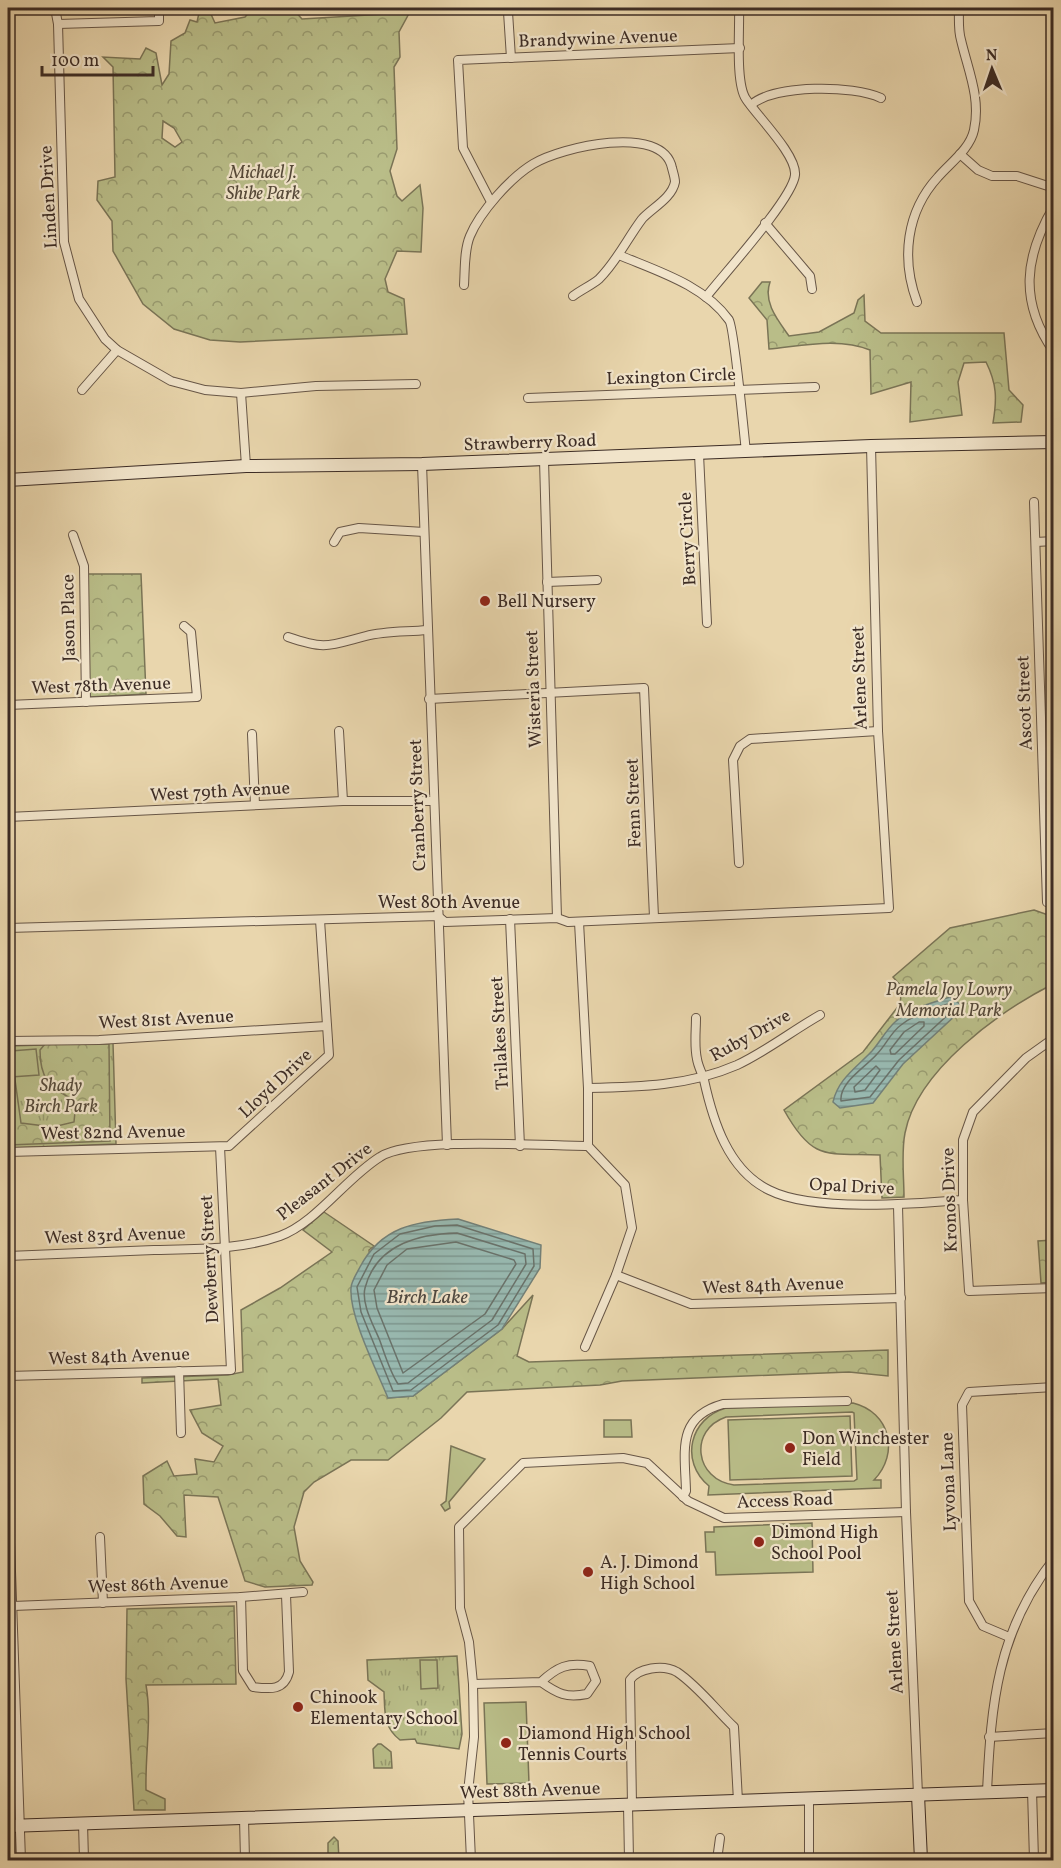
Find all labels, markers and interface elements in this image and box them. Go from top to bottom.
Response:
street label: Brandywine Avenue [518,24,678,55]
scale bar [42,39,153,77]
north arrow [962,39,1022,99]
text: N [985,45,998,67]
text: 100 m [51,49,100,74]
street label: Linden Drive [34,145,65,249]
park label: Michael J. Shibe Park [226,161,300,207]
street label: Lexington Circle [606,363,736,392]
street label: Strawberry Road [463,429,597,458]
street label: Berry Circle [674,491,703,586]
street label: Jason Place [56,574,83,662]
place label: Bell Nursery [497,590,596,615]
marker: Bell Nursery [478,594,492,608]
street label: Arlene Street [846,625,875,730]
street label: Wisteria Street [520,630,549,748]
street label: Ascot Street [1011,655,1040,751]
street label: West 78th Avenue [31,672,171,701]
street label: Cranberry Street [404,738,433,872]
street label: Fenn Street [620,758,649,848]
street label: West 79th Avenue [149,776,291,809]
street label: West 80th Avenue [378,891,520,916]
street label: Trilakes Street [485,976,516,1090]
park label: Pamela Joy Lowry Memorial Park [886,978,1012,1024]
street label: West 81st Avenue [98,1004,234,1037]
street label: Ruby Drive [706,1004,796,1069]
street label: Lloyd Drive [234,1044,318,1125]
park label: Shady Birch Park [24,1074,98,1120]
street label: West 82nd Avenue [40,1120,186,1147]
street label: Pleasant Drive [272,1137,378,1227]
street label: Kronos Drive [936,1147,965,1253]
street label: Opal Drive [809,1173,895,1202]
street label: Dewberry Street [195,1194,226,1324]
street label: West 83rd Avenue [44,1222,186,1251]
street label: West 84th Avenue [702,1272,844,1301]
water label: Birch Lake [386,1284,468,1312]
street label: West 84th Avenue [48,1343,190,1372]
place label: Don Winchester Field [802,1427,929,1473]
street label: Lyvona Lane [935,1432,964,1532]
marker: Don Winchester Field [783,1441,797,1455]
street label: Access Road [736,1487,834,1516]
place label: Dimond High School Pool [771,1521,879,1567]
marker: Dimond High School Pool [752,1535,766,1549]
place label: A. J. Dimond High School [600,1551,699,1597]
marker: A. J. Dimond High School [581,1565,595,1579]
street label: West 86th Avenue [87,1571,229,1600]
street label: Arlene Street [880,1589,911,1695]
place label: Chinook Elementary School [310,1686,458,1732]
marker: Chinook Elementary School [291,1700,305,1714]
place label: Diamond High School Tennis Courts [518,1722,691,1768]
marker: Diamond High School Tennis Courts [499,1736,513,1750]
street label: West 88th Avenue [459,1777,601,1806]

